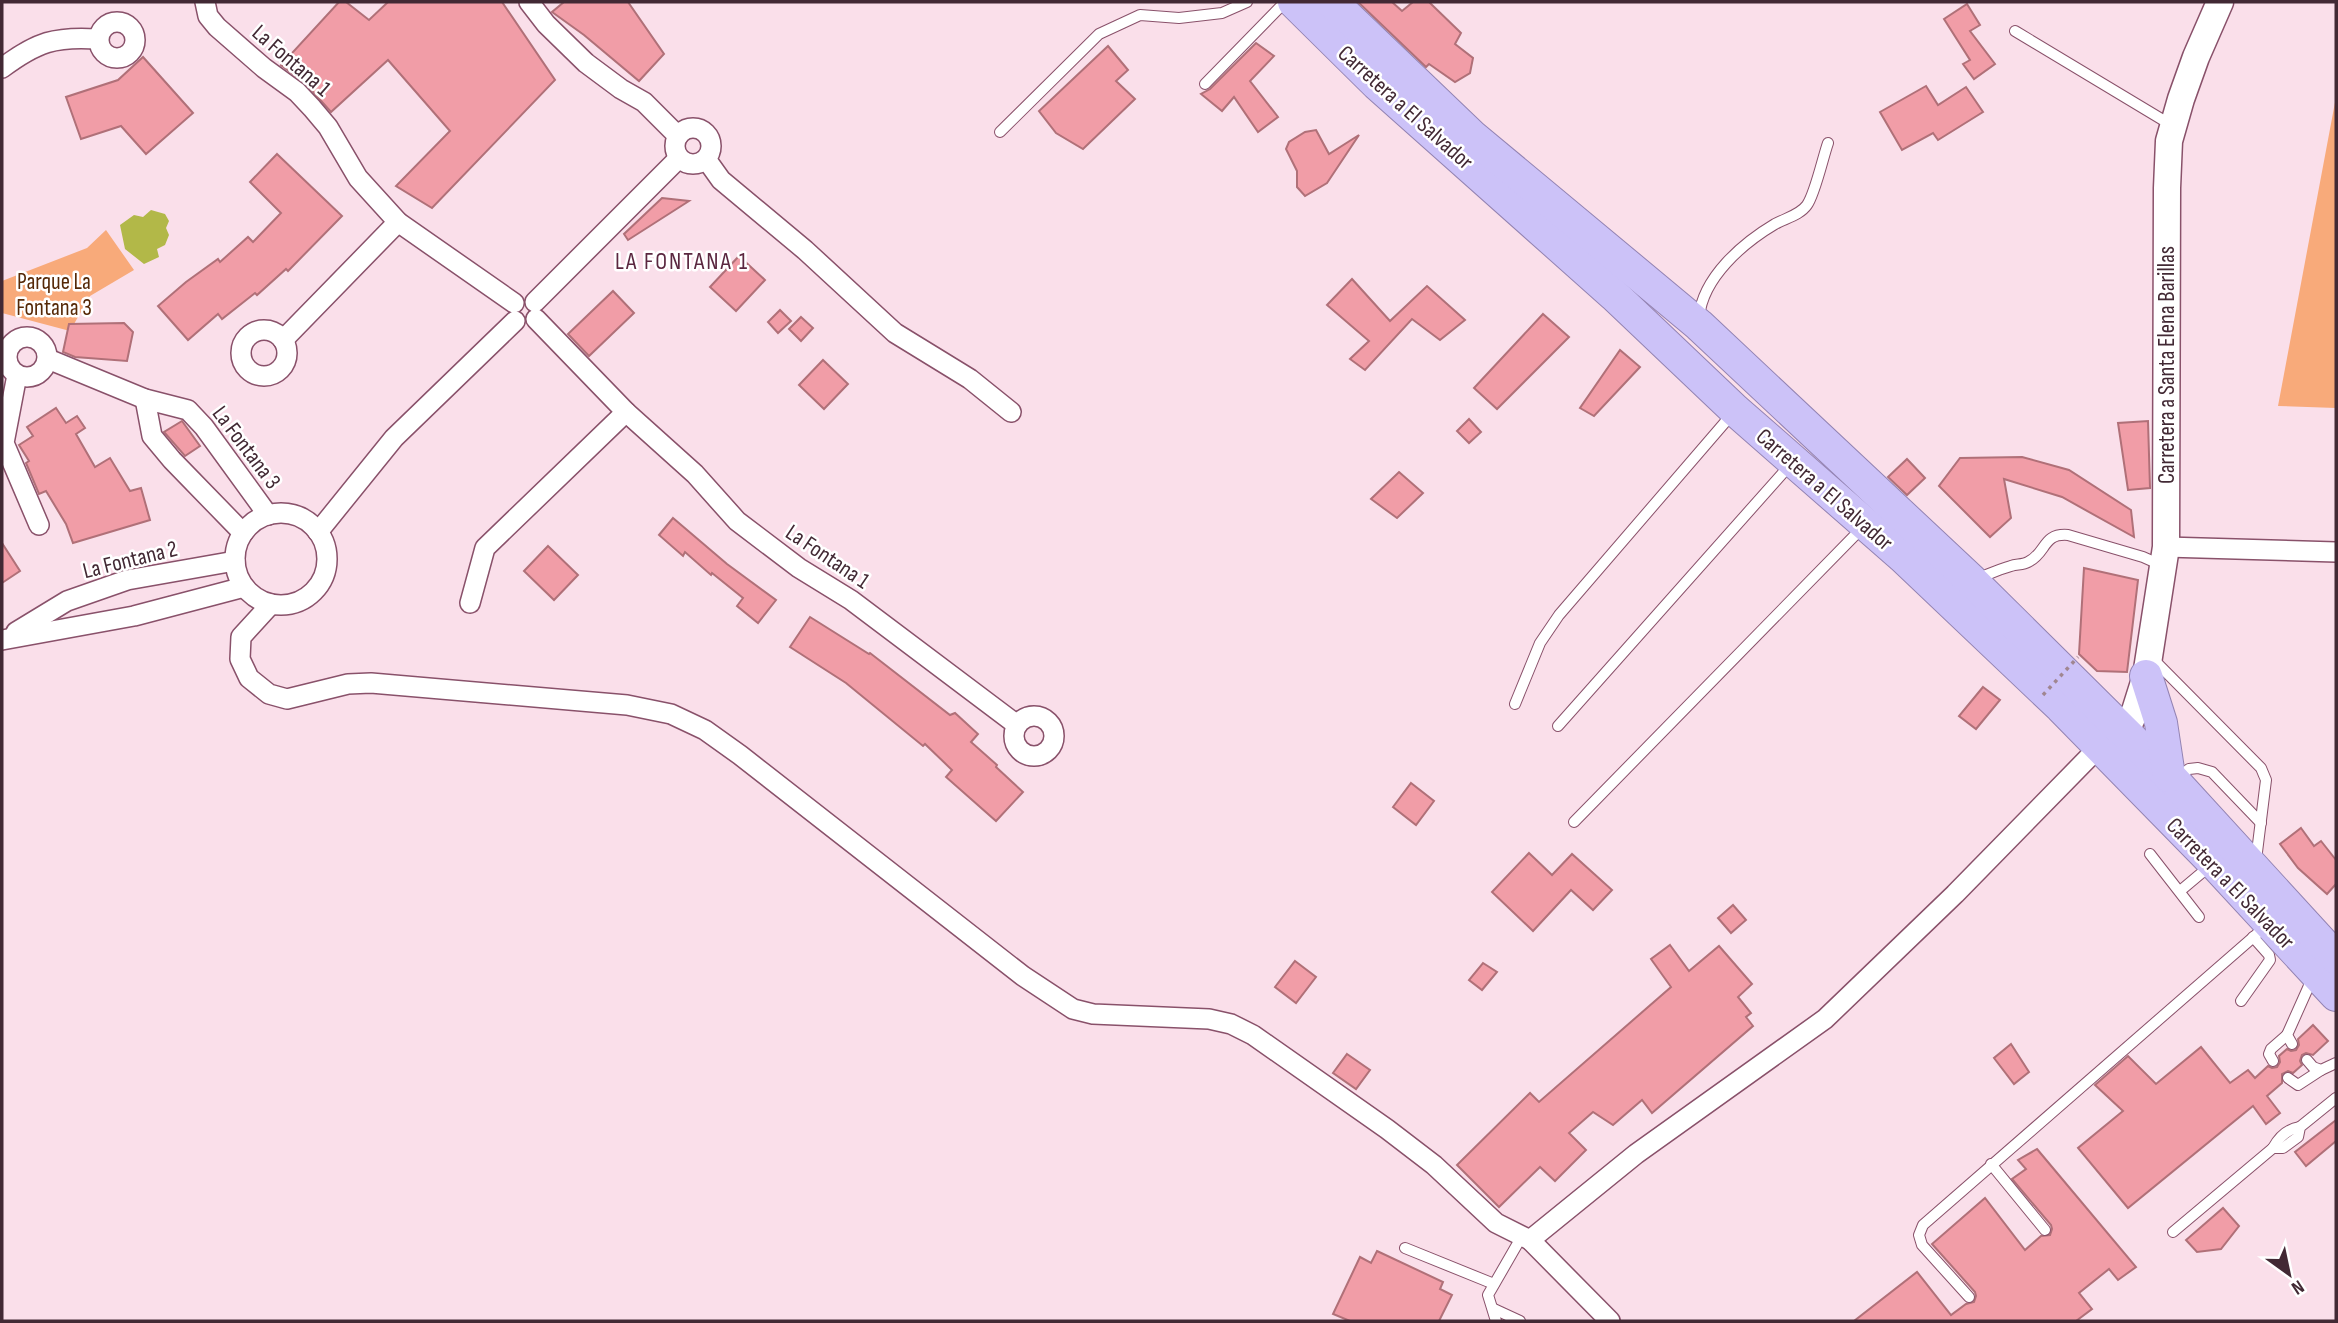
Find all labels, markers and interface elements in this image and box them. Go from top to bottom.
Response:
street label: La Fontana 1 [246,19,336,103]
street label: Carretera a El Salvador [1332,40,1479,176]
street label: Carretera a Santa Elena Barillas [2153,246,2181,484]
district label: LA FONTANA 1 [615,247,749,276]
park label: Parque La Fontana 3 [16,268,92,322]
street label: La Fontana 3 [206,401,286,495]
street label: Carretera a El Salvador [1750,423,1899,557]
street label: La Fontana 1 [780,519,875,595]
street label: La Fontana 2 [80,535,180,585]
street label: Carretera a El Salvador [2160,812,2301,956]
north arrow [2254,1239,2324,1309]
text: N [2287,1275,2308,1299]

